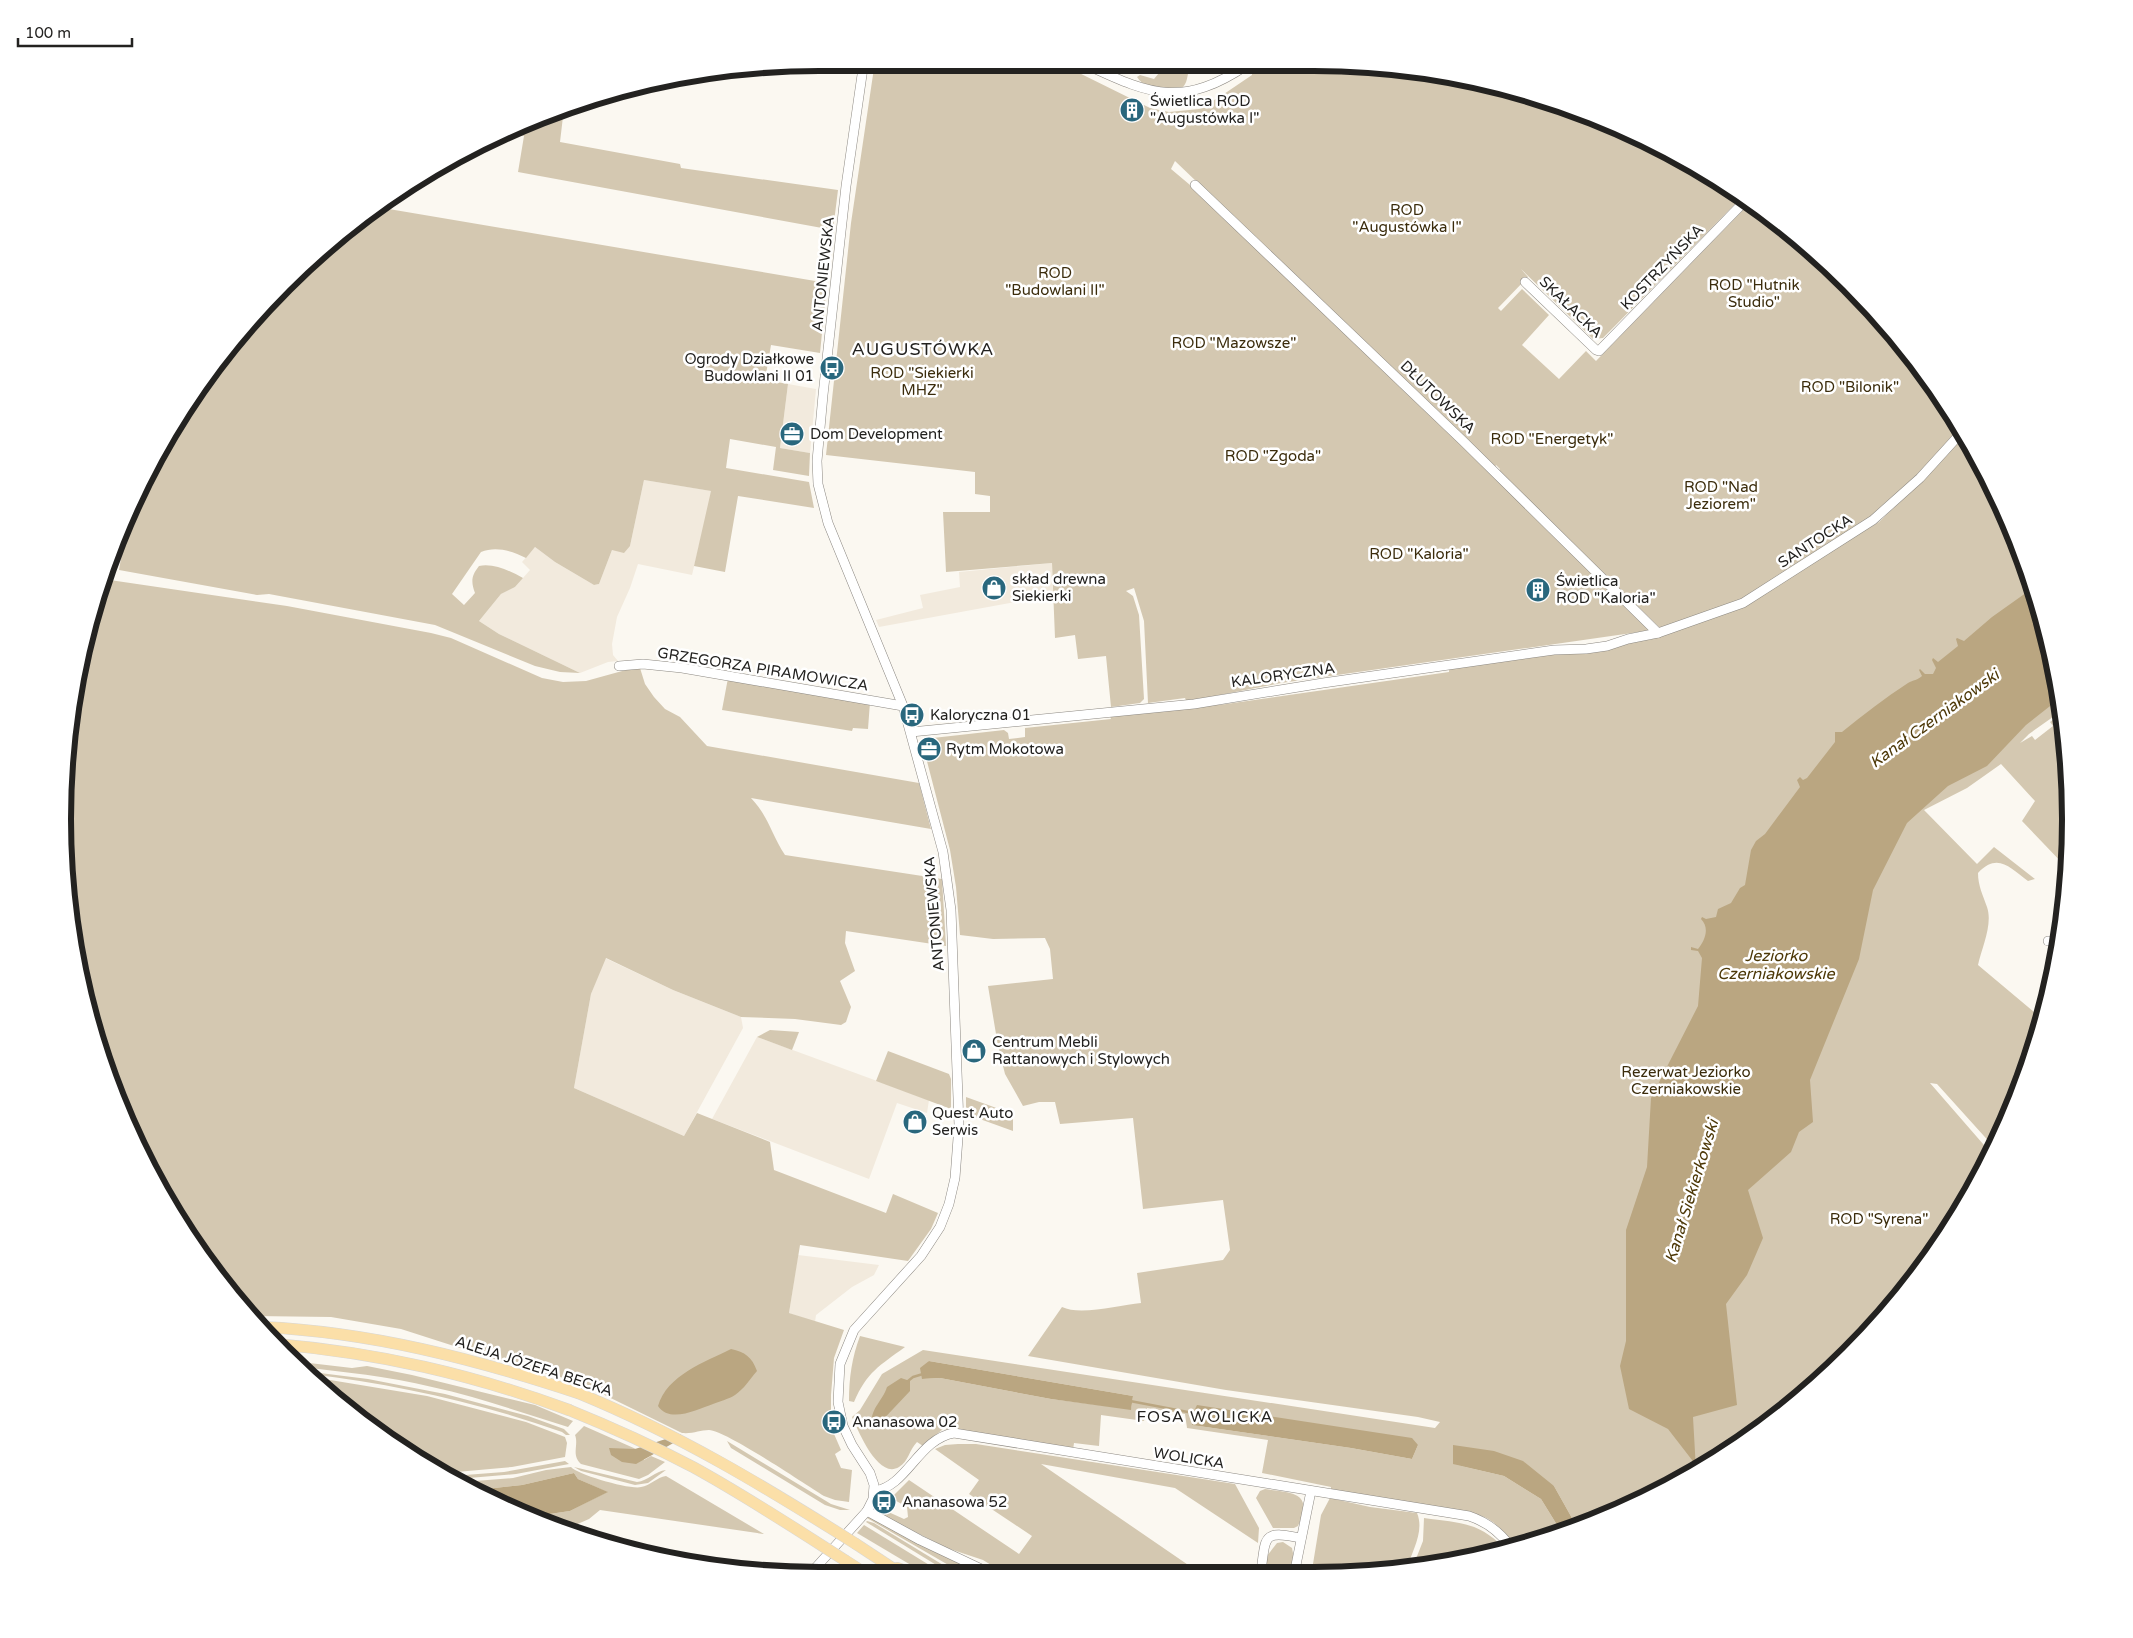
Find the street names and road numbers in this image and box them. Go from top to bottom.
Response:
street label: ANTONIEWSKA [808,216,838,332]
street label: KOSTRZYŃSKA [1617,221,1707,313]
street label: SKAŁACKA [1536,272,1606,342]
street label: DŁUTOWSKA [1397,357,1479,437]
street label: SANTOCKA [1775,510,1855,572]
street label: GRZEGORZA PIRAMOWICZA [656,643,870,695]
street label: KALORYCZNA [1230,659,1336,691]
street label: ANTONIEWSKA [920,856,948,972]
street label: ALEJA JÓZEFA BECKA [453,1332,615,1400]
street label: WOLICKA [1152,1444,1226,1472]

